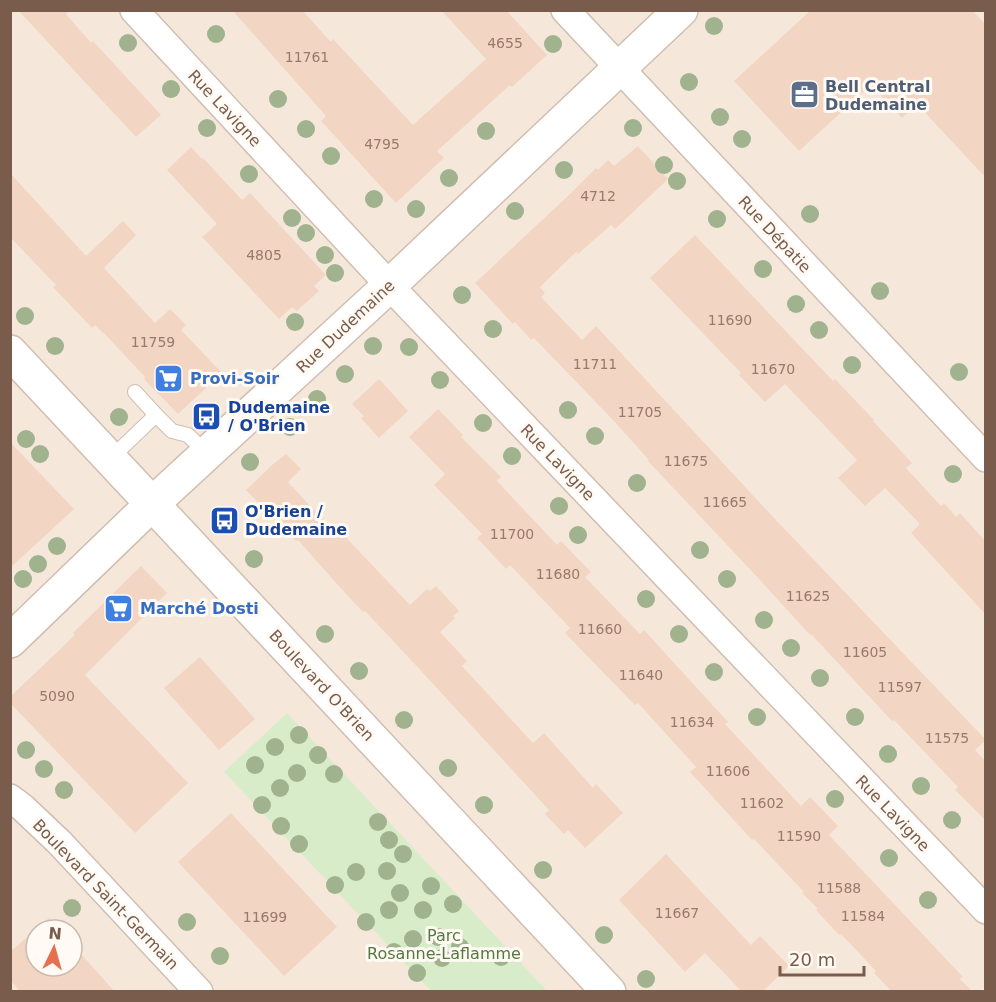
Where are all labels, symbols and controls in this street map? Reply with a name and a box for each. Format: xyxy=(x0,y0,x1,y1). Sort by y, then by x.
house number: 4655 xyxy=(487,35,523,51)
house number: 11761 xyxy=(285,49,329,65)
street label: Rue Lavigne xyxy=(184,66,265,151)
place label: Bell Central Dudemaine xyxy=(825,77,930,114)
office icon: Bell Central Dudemaine xyxy=(788,79,820,111)
house number: 4795 xyxy=(364,136,400,152)
house number: 4712 xyxy=(580,188,616,204)
street label: Rue Dépatie xyxy=(734,192,815,277)
house number: 4805 xyxy=(246,247,282,263)
street label: Rue Dudemaine xyxy=(292,276,399,377)
house number: 11690 xyxy=(708,312,752,328)
house number: 11759 xyxy=(131,334,175,350)
house number: 11711 xyxy=(573,356,617,372)
house number: 11670 xyxy=(751,361,795,377)
supermarket icon: Provi-Soir xyxy=(153,362,185,394)
place label: Provi-Soir xyxy=(190,369,279,388)
place label: Dudemaine / O'Brien xyxy=(228,398,330,435)
bus stop icon: Dudemaine / O'Brien xyxy=(191,400,223,432)
house number: 11705 xyxy=(618,404,662,420)
street label: Rue Lavigne xyxy=(517,420,599,504)
house number: 11675 xyxy=(664,453,708,469)
house number: 11665 xyxy=(703,494,747,510)
place label: O'Brien / Dudemaine xyxy=(245,502,347,539)
bus stop icon: O'Brien / Dudemaine xyxy=(208,504,240,536)
house number: 11700 xyxy=(490,526,534,542)
house number: 11680 xyxy=(536,566,580,582)
house number: 11625 xyxy=(786,588,830,604)
supermarket icon: Marché Dosti xyxy=(103,592,135,624)
place label: Marché Dosti xyxy=(140,599,259,618)
house number: 11660 xyxy=(578,621,622,637)
street label: Boulevard O'Brien xyxy=(265,626,378,745)
house number: 11605 xyxy=(843,644,887,660)
house number: 11640 xyxy=(619,667,663,683)
house number: 11597 xyxy=(878,679,922,695)
house number: 5090 xyxy=(39,688,75,704)
house number: 11634 xyxy=(670,714,714,730)
house number: 11575 xyxy=(925,730,969,746)
house number: 11606 xyxy=(706,763,750,779)
street label: Rue Lavigne xyxy=(852,771,934,855)
house number: 11602 xyxy=(740,795,784,811)
street label: Boulevard Saint-Germain xyxy=(29,815,183,973)
house number: 11590 xyxy=(777,828,821,844)
house number: 11588 xyxy=(817,880,861,896)
house number: 11667 xyxy=(655,905,699,921)
house number: 11584 xyxy=(841,908,885,924)
house number: 11699 xyxy=(243,909,287,925)
north arrow xyxy=(24,918,84,978)
text: N xyxy=(48,924,63,944)
park label: Parc Rosanne-Laflamme xyxy=(367,926,521,963)
scale bar xyxy=(780,939,864,977)
text: 20 m xyxy=(789,949,835,970)

